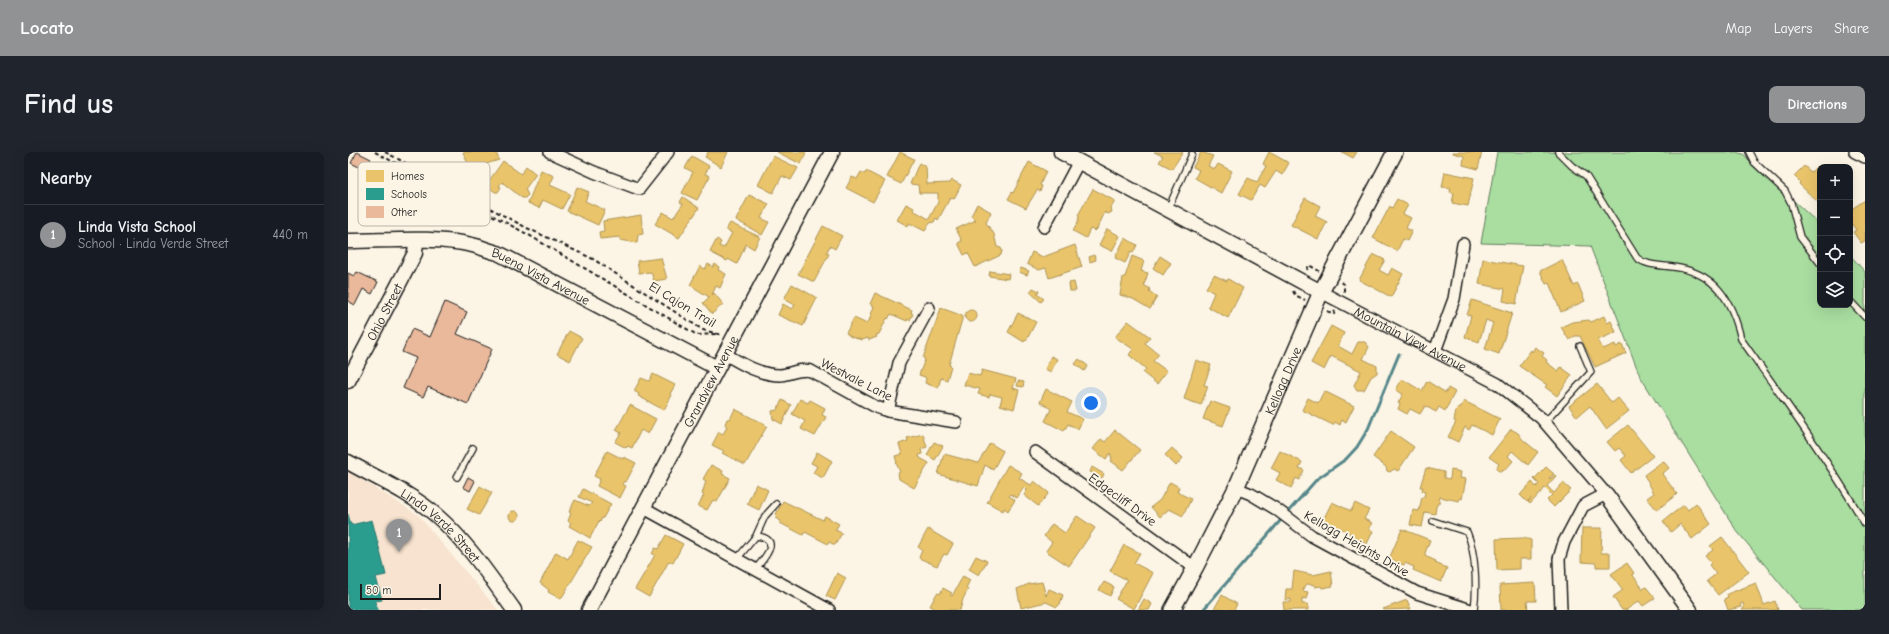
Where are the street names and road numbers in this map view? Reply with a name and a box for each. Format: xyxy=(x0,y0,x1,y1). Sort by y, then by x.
street label: Buena Vista Avenue xyxy=(490,245,593,308)
street label: El Cajon Trail xyxy=(647,279,719,330)
street label: Ohio Street xyxy=(364,280,406,343)
street label: Mountain View Avenue xyxy=(1352,304,1469,375)
street label: Grandview Avenue xyxy=(680,333,742,430)
street label: Kellogg Drive xyxy=(1262,344,1305,417)
street label: Westvale Lane xyxy=(818,355,895,404)
street label: Edgecliff Drive xyxy=(1086,470,1160,529)
street label: Linda Verde Street xyxy=(398,485,484,566)
street label: Kellogg Heights Drive xyxy=(1302,507,1412,580)

